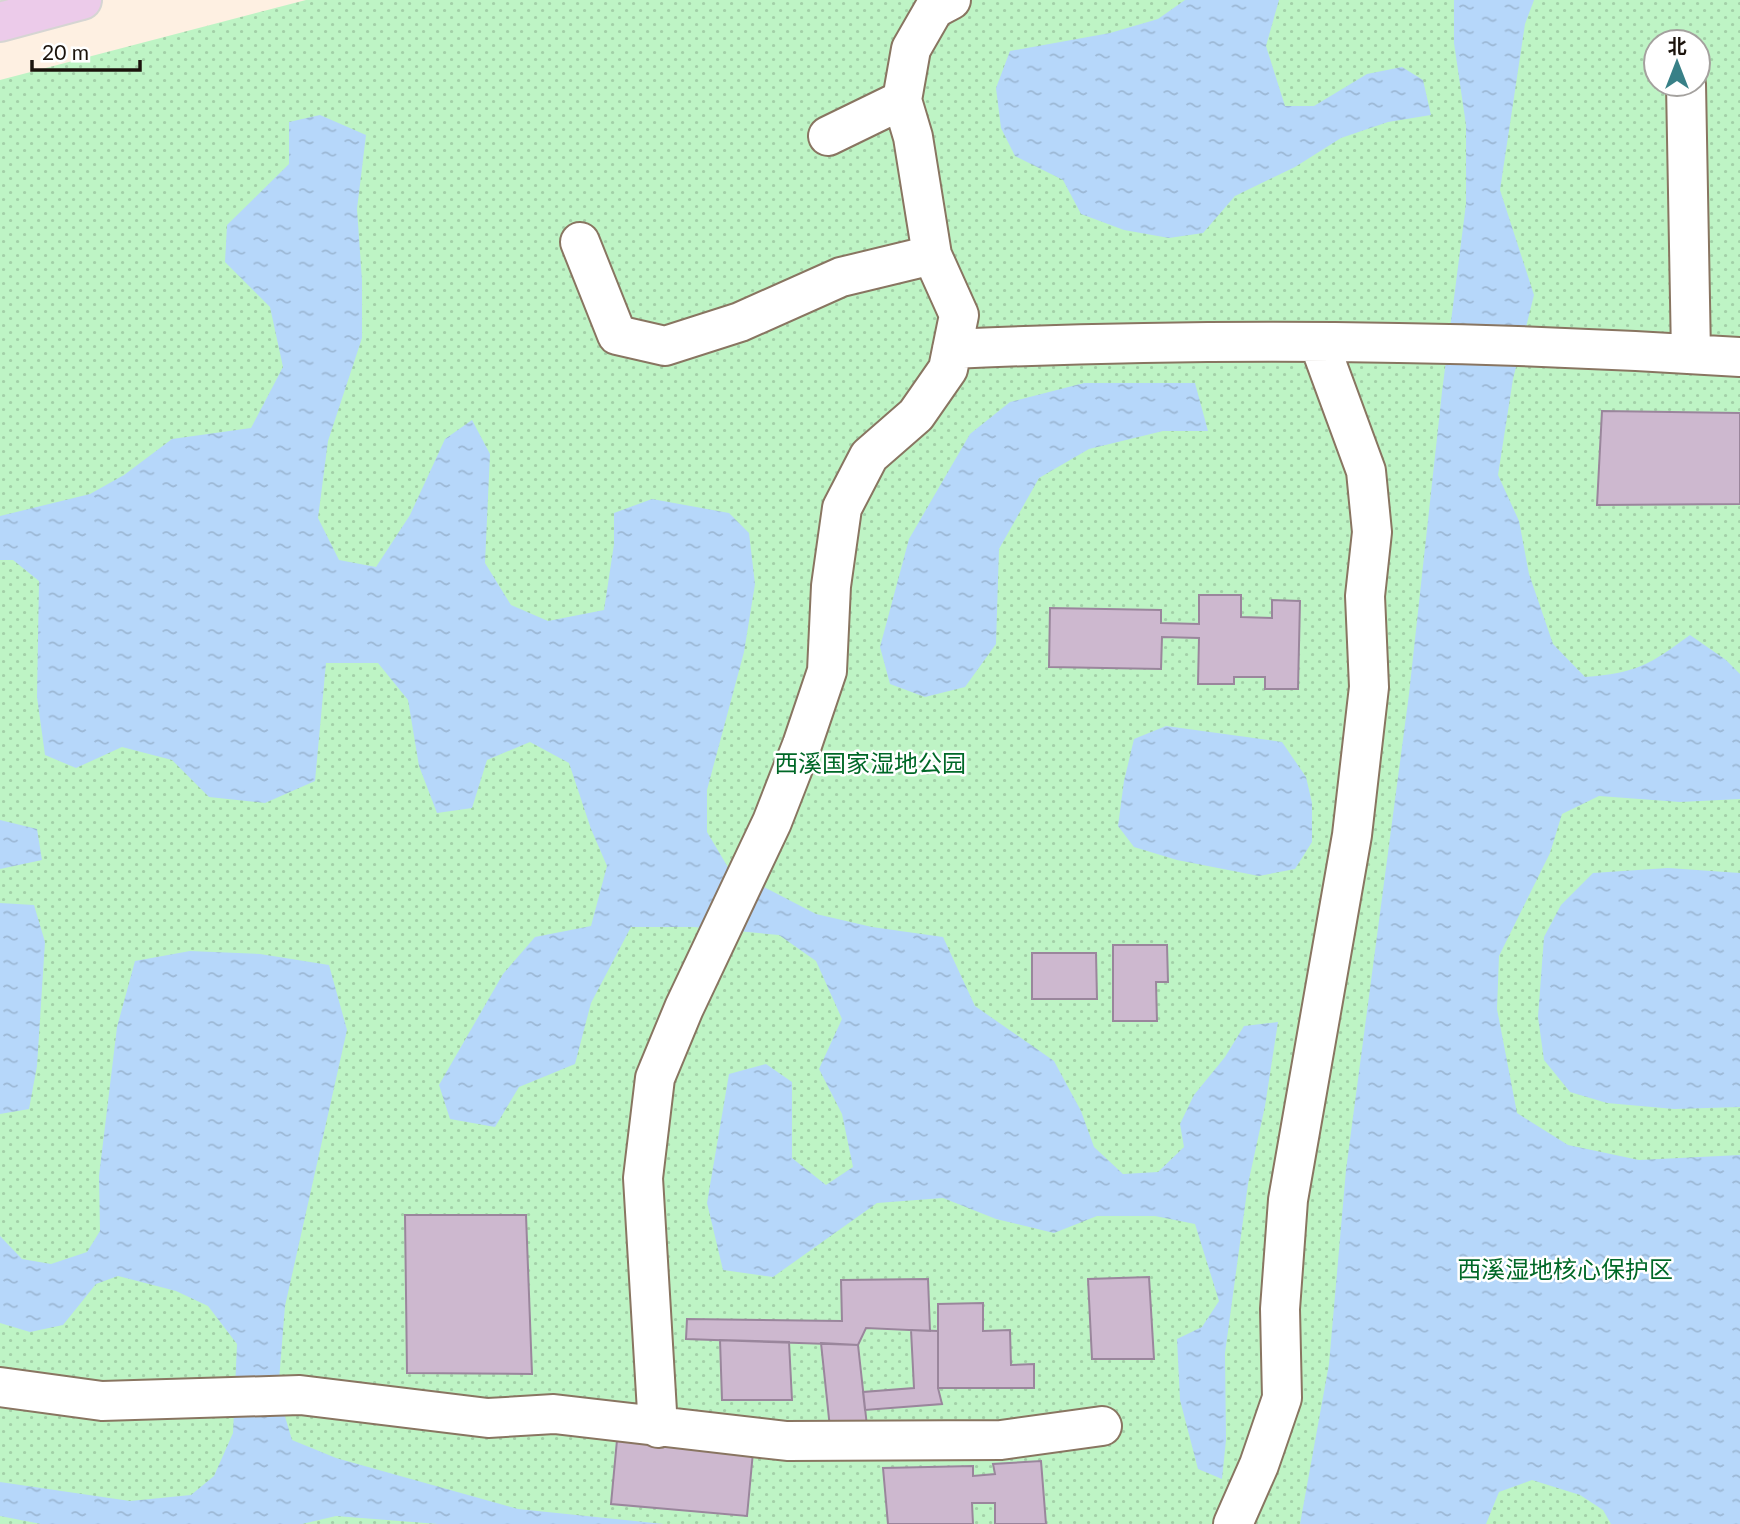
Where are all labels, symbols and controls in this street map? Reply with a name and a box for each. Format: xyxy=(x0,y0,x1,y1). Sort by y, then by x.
scale bar xyxy=(32,28,140,72)
north arrow xyxy=(1642,28,1712,98)
text: 北 xyxy=(1667,34,1687,57)
text: 20 m xyxy=(42,39,89,64)
park label: 西溪国家湿地公园 xyxy=(774,748,966,777)
park label: 西溪湿地核心保护区 xyxy=(1457,1254,1673,1283)

